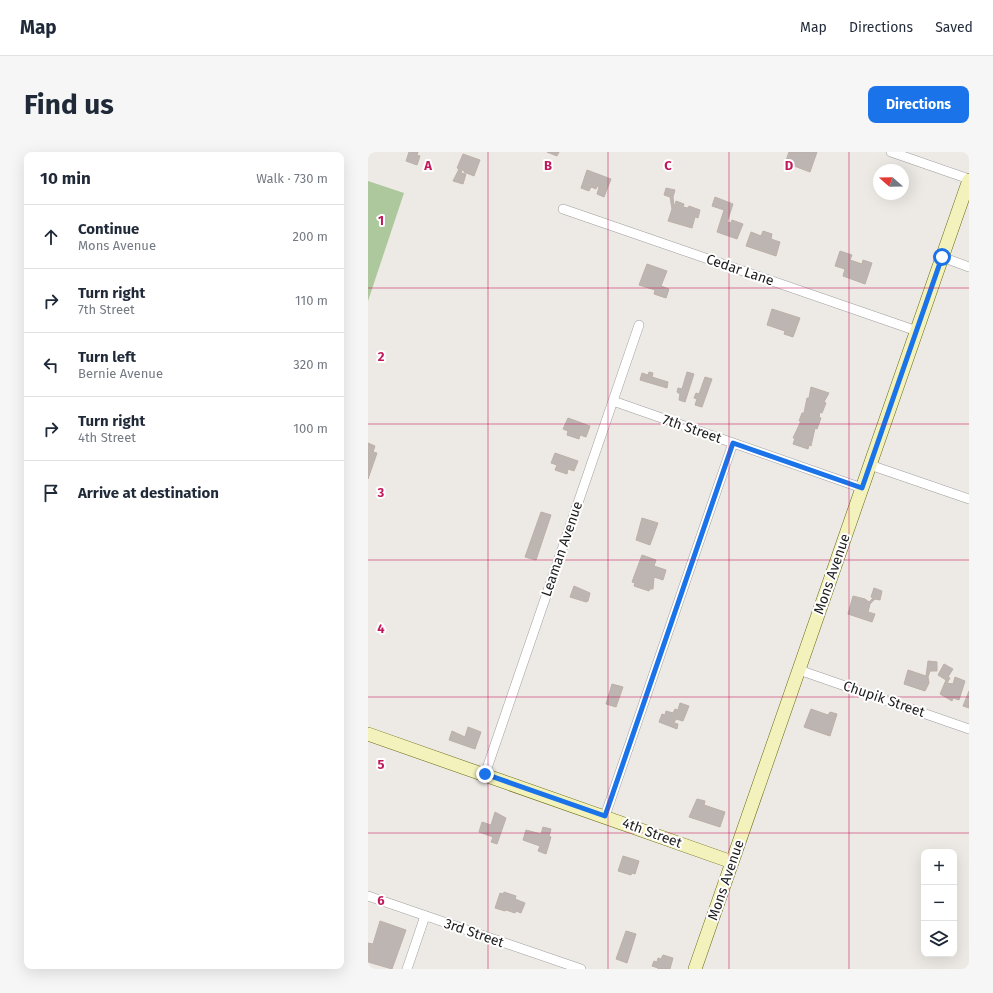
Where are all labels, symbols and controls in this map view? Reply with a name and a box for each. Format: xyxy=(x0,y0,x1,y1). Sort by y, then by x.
text: Map xyxy=(20,16,57,39)
text: Map xyxy=(800,19,827,36)
text: Directions xyxy=(849,19,913,36)
text: Saved xyxy=(935,19,973,36)
button: Directions xyxy=(868,86,969,123)
text: Find us xyxy=(24,88,114,121)
text: A xyxy=(423,158,432,173)
text: B xyxy=(544,158,552,173)
text: C xyxy=(664,158,672,173)
text: D xyxy=(785,158,794,173)
north arrow xyxy=(873,164,909,200)
text: 10 min xyxy=(40,168,91,189)
text: Walk · 730 m xyxy=(256,171,328,186)
text: 1 xyxy=(378,213,384,228)
text: Continue xyxy=(78,220,139,238)
icon: ahead xyxy=(40,226,62,248)
text: 200 m xyxy=(292,229,328,244)
text: Mons Avenue xyxy=(78,238,156,253)
route start xyxy=(933,248,951,266)
street label: Cedar Lane xyxy=(704,250,776,290)
text: Turn right xyxy=(78,284,145,302)
icon: right xyxy=(40,290,62,312)
text: 110 m xyxy=(295,293,328,308)
text: 7th Street xyxy=(78,302,135,317)
text: Turn left xyxy=(78,348,136,366)
text: 2 xyxy=(378,349,385,364)
icon: left xyxy=(40,354,62,376)
text: 320 m xyxy=(293,357,328,372)
text: Bernie Avenue xyxy=(78,366,163,381)
street label: 7th Street xyxy=(660,411,725,447)
text: Turn right xyxy=(78,412,145,430)
icon: right xyxy=(40,418,62,440)
text: 100 m xyxy=(293,421,328,436)
text: 4th Street xyxy=(78,430,136,445)
icon: arrive xyxy=(40,482,62,504)
text: Arrive at destination xyxy=(78,484,219,502)
text: 3 xyxy=(377,485,385,500)
street label: Leaman Avenue xyxy=(538,499,586,599)
street label: Mons Avenue xyxy=(810,532,854,616)
text: 4 xyxy=(377,621,385,636)
street label: Chupik Street xyxy=(841,677,928,721)
text: 5 xyxy=(378,757,385,772)
route end xyxy=(476,765,494,783)
street label: 4th Street xyxy=(620,814,685,852)
street label: Mons Avenue xyxy=(704,838,748,922)
map controls xyxy=(921,849,957,957)
button: + xyxy=(921,849,957,885)
button: − xyxy=(921,885,957,921)
text: 6 xyxy=(377,893,385,908)
street label: 3rd Street xyxy=(442,915,507,951)
button: layers xyxy=(921,921,957,957)

